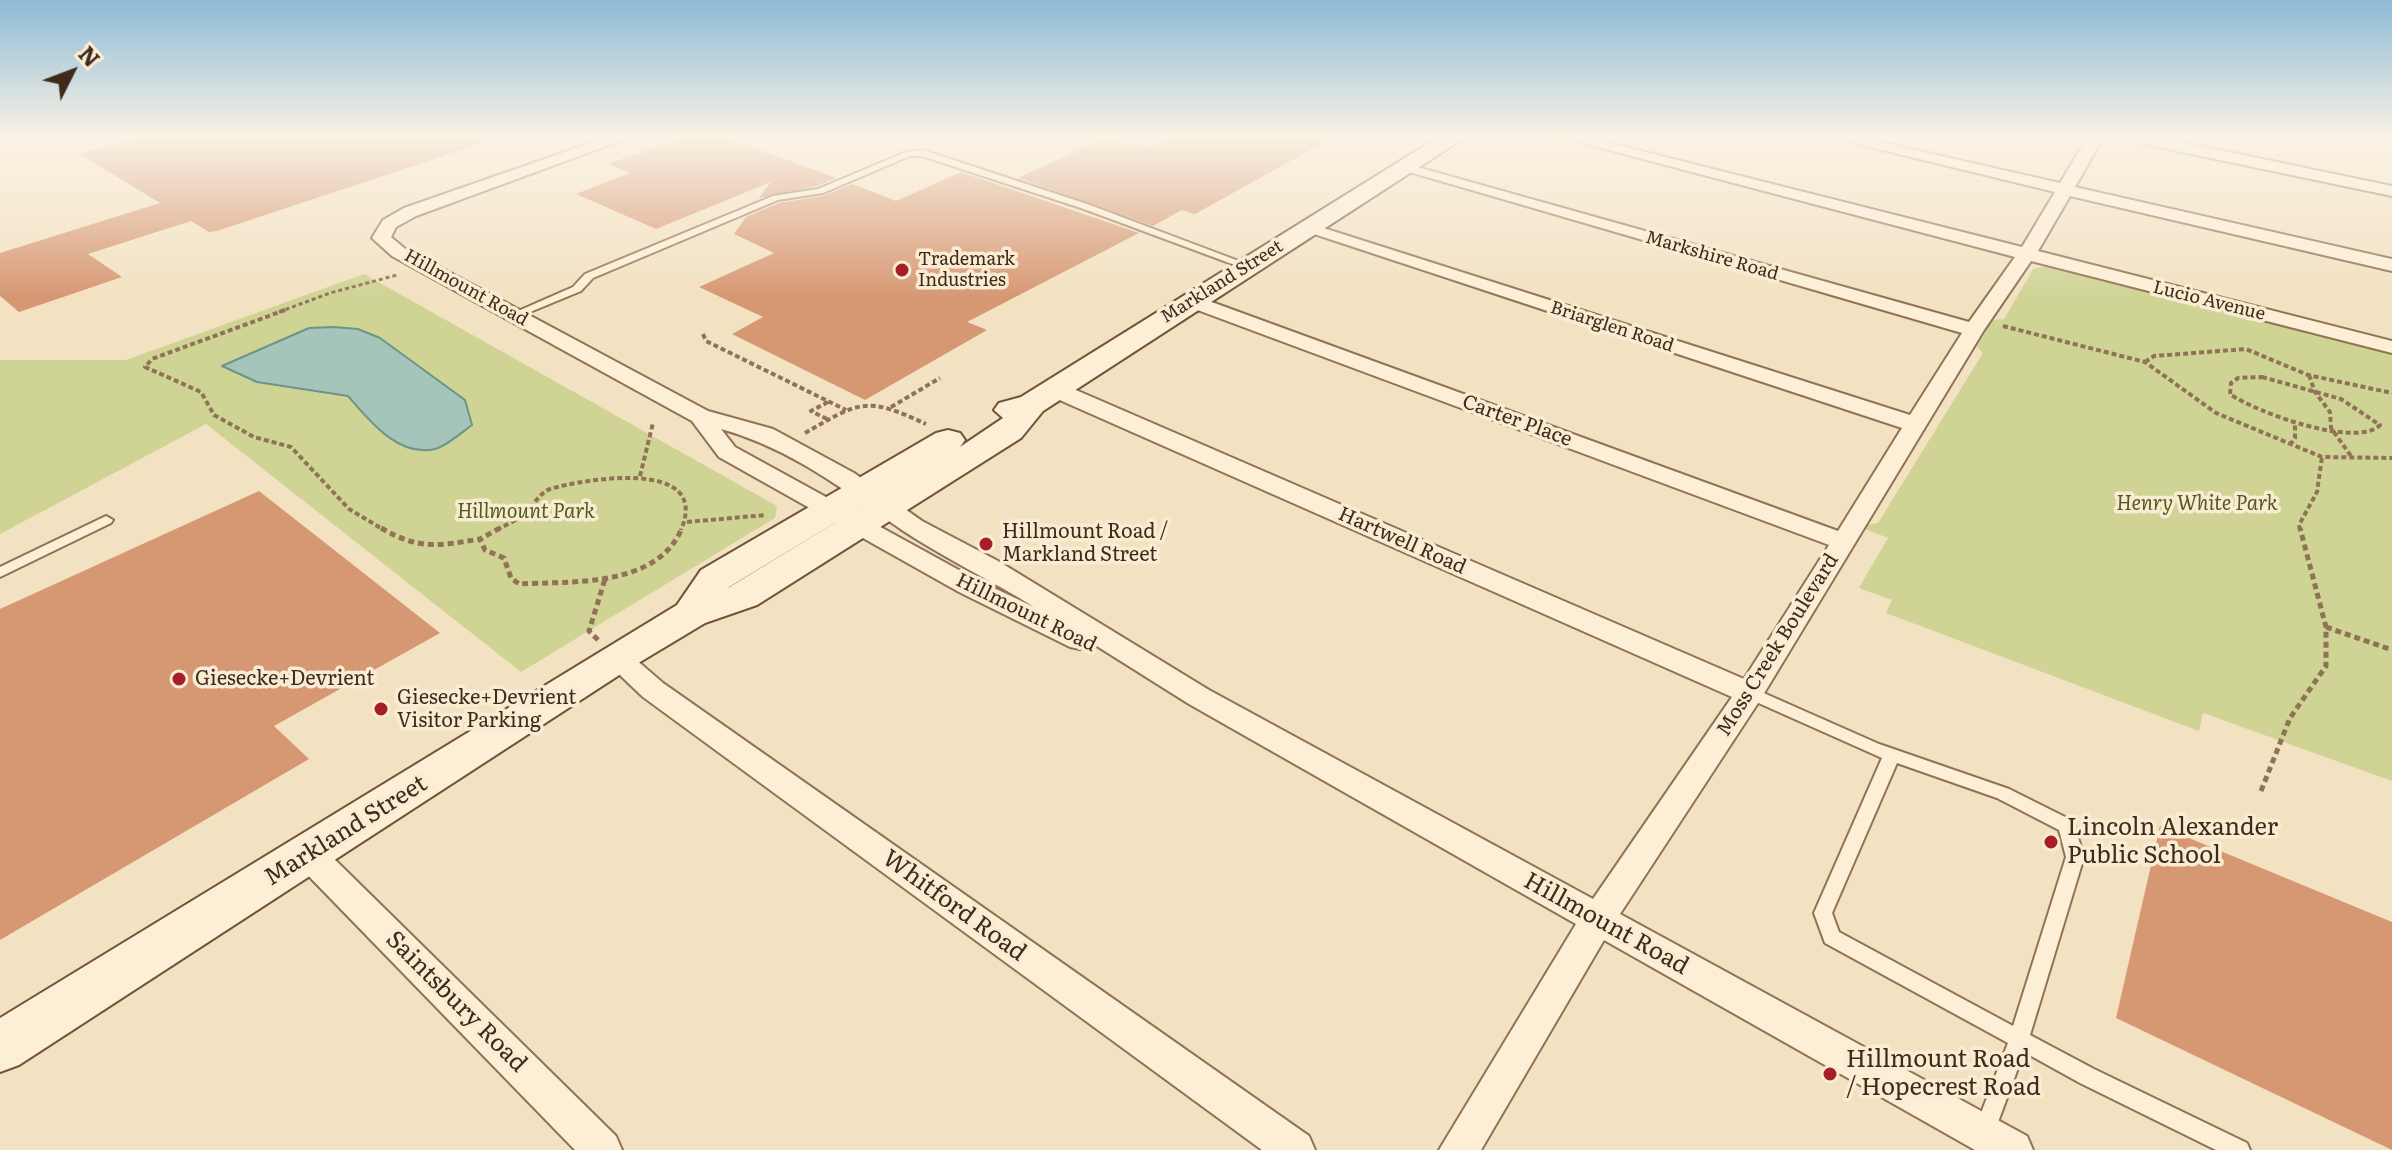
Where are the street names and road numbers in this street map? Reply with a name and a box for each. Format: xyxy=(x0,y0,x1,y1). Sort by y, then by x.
street label: Markshire Road xyxy=(1643,227,1781,285)
street label: Markland Street xyxy=(1157,236,1287,328)
street label: Hillmount Road xyxy=(400,245,532,331)
street label: Lucio Avenue xyxy=(2151,277,2267,325)
street label: Briarglen Road xyxy=(1548,297,1676,357)
street label: Carter Place xyxy=(1459,390,1575,452)
street label: Hartwell Road xyxy=(1334,502,1470,580)
street label: Moss Creek Boulevard xyxy=(1712,549,1844,741)
street label: Hillmount Road xyxy=(952,569,1100,657)
street label: Markland Street xyxy=(259,769,433,893)
street label: Whitford Road xyxy=(876,844,1032,968)
street label: Hillmount Road xyxy=(1518,867,1694,981)
street label: Saintsbury Road xyxy=(379,925,533,1079)

